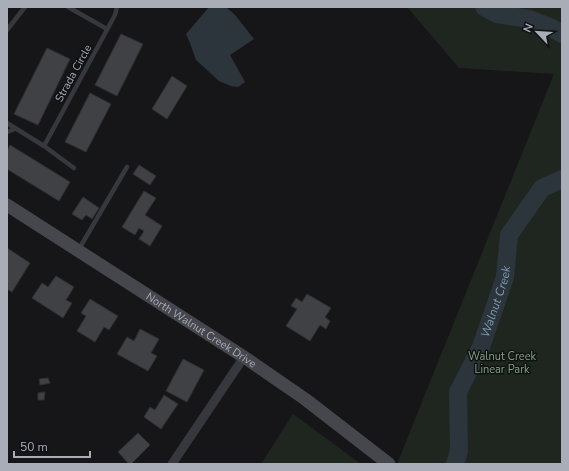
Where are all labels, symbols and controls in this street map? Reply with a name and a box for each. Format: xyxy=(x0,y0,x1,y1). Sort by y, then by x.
north arrow xyxy=(517,12,557,52)
text: N xyxy=(520,21,537,35)
street label: Strada Circle xyxy=(52,42,95,105)
water label: Walnut Creek xyxy=(477,264,514,340)
street label: North Walnut Creek Drive xyxy=(143,289,259,371)
park label: Walnut Creek Linear Park xyxy=(468,349,537,377)
scale bar xyxy=(14,433,90,459)
text: 50 m xyxy=(20,439,48,455)

